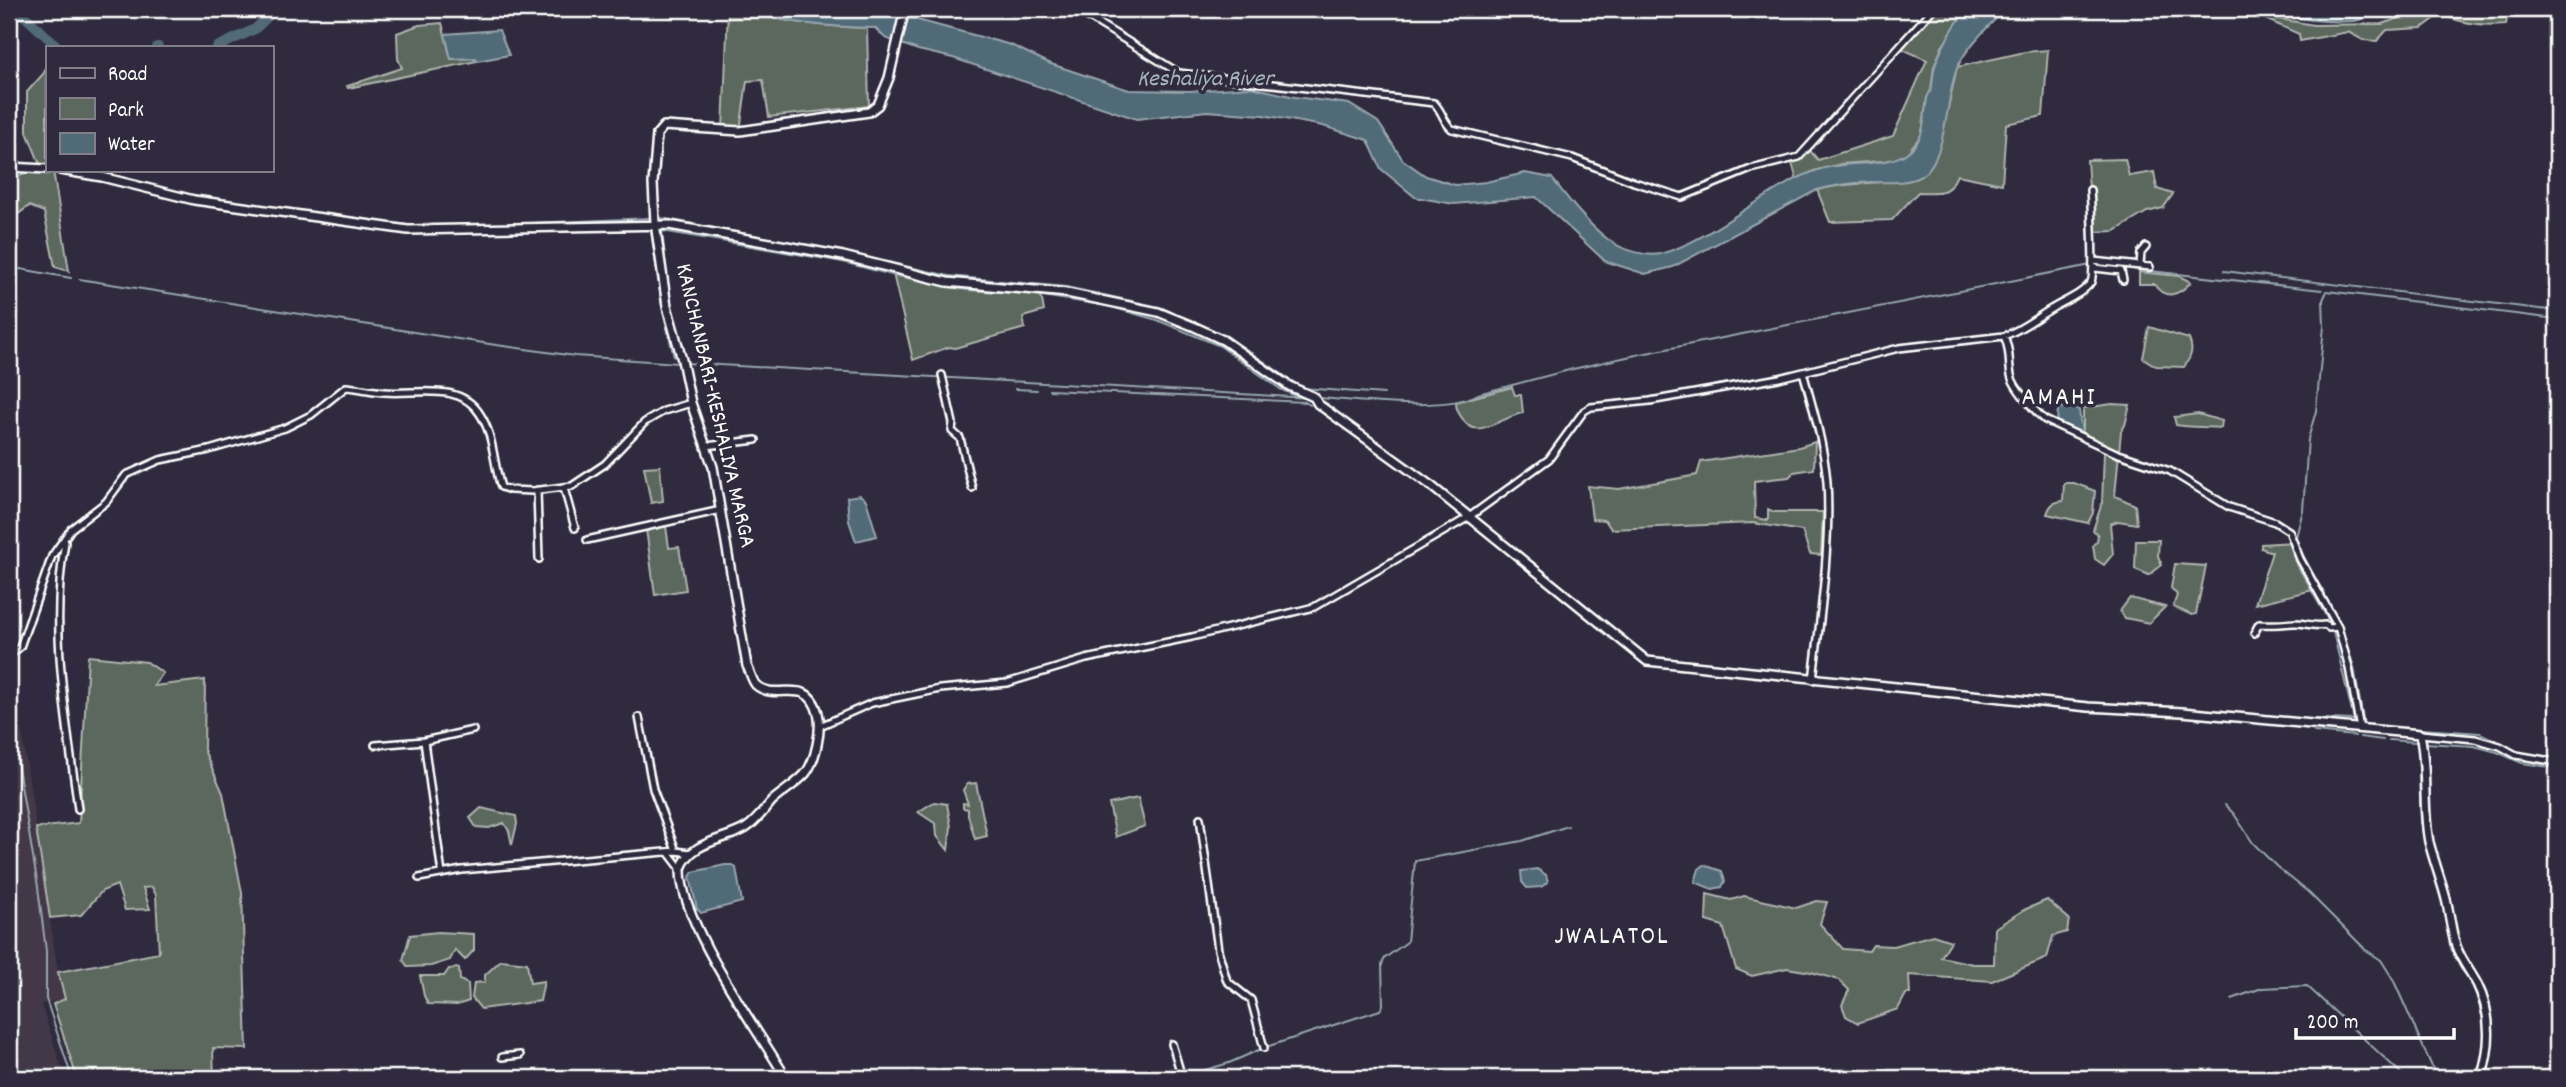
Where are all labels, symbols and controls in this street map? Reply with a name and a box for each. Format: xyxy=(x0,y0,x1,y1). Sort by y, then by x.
legend xyxy=(46,46,273,172)
text: Road xyxy=(108,61,147,91)
water label: Keshaliya River xyxy=(1137,63,1276,97)
text: Park xyxy=(108,97,144,127)
text: Water xyxy=(108,131,155,161)
street label: KANCHANBARI-KESHALIYA MARGA xyxy=(665,261,763,551)
district label: AMAHI xyxy=(2021,380,2097,417)
district label: JWALATOL xyxy=(1554,919,1670,956)
scale bar xyxy=(2296,996,2454,1040)
text: 200 m xyxy=(2307,1009,2358,1039)

